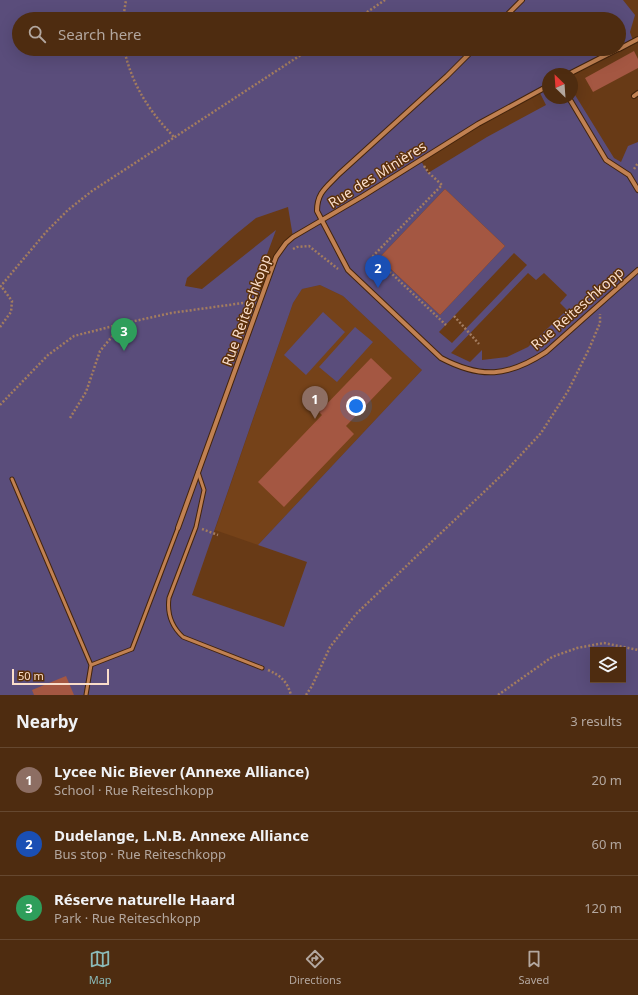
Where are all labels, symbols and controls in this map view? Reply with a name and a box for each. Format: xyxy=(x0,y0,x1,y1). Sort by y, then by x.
search box xyxy=(12,12,626,56)
icon: search xyxy=(26,23,48,45)
text: Search here xyxy=(58,24,141,44)
north arrow xyxy=(542,68,578,104)
street label: Rue des Minières xyxy=(324,136,430,212)
street label: Rue Reiteschkopp xyxy=(217,252,275,368)
pin: 2 xyxy=(365,255,391,288)
street label: Rue Reiteschkopp xyxy=(526,262,628,354)
pin: 3 xyxy=(111,318,137,351)
pin: 1 xyxy=(302,386,328,419)
your location xyxy=(346,396,366,416)
map controls xyxy=(590,647,626,683)
button: layers xyxy=(590,647,626,683)
scale bar xyxy=(12,667,109,686)
text: 50 m xyxy=(18,668,44,683)
text: Nearby xyxy=(16,710,78,733)
text: 3 results xyxy=(570,712,622,730)
text: Lycee Nic Biever (Annexe Alliance) xyxy=(54,761,309,781)
text: 1 xyxy=(25,771,33,789)
text: 20 m xyxy=(592,771,622,789)
text: School · Rue Reiteschkopp xyxy=(54,781,214,799)
text: Dudelange, L.N.B. Annexe Alliance xyxy=(54,825,309,845)
text: 2 xyxy=(25,835,33,853)
text: 60 m xyxy=(592,835,622,853)
text: Bus stop · Rue Reiteschkopp xyxy=(54,845,226,863)
text: Réserve naturelle Haard xyxy=(54,889,235,909)
text: 3 xyxy=(25,899,33,917)
text: 120 m xyxy=(584,899,622,917)
text: Park · Rue Reiteschkopp xyxy=(54,909,201,927)
tab: Map xyxy=(89,948,112,987)
tab: Directions xyxy=(289,948,341,987)
tab: Saved xyxy=(519,948,549,987)

